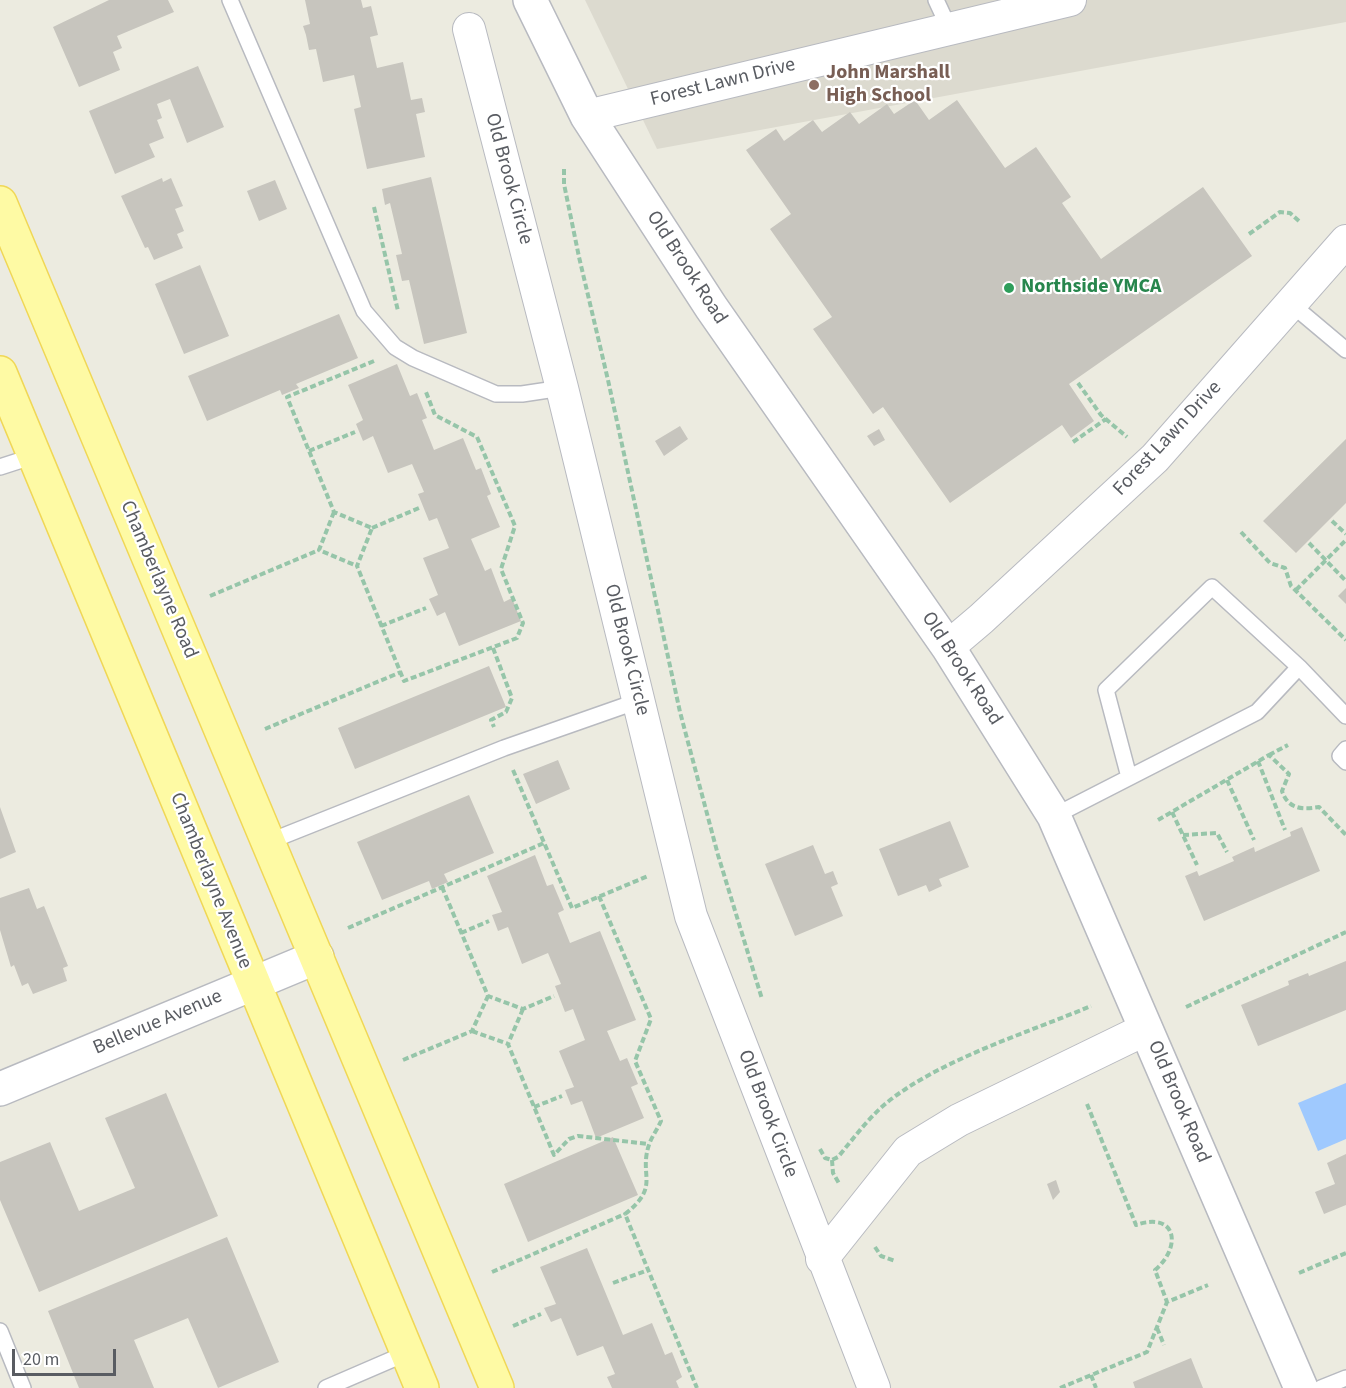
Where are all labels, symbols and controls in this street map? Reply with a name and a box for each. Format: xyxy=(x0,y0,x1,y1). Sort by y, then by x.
street label: Forest Lawn Drive xyxy=(648,53,798,113)
place label: John Marshall High School xyxy=(826,62,950,109)
marker: John Marshall High School xyxy=(807,78,821,92)
street label: Old Brook Circle xyxy=(479,111,537,247)
street label: Old Brook Road xyxy=(640,207,732,329)
place label: Northside YMCA xyxy=(1021,276,1161,300)
marker: Northside YMCA xyxy=(1002,281,1016,295)
street label: Forest Lawn Drive xyxy=(1109,377,1227,501)
street label: Chamberlayne Road xyxy=(114,497,202,663)
street label: Old Brook Circle xyxy=(598,582,654,718)
street label: Old Brook Road xyxy=(915,608,1007,730)
street label: Chamberlayne Avenue xyxy=(164,789,256,973)
street label: Bellevue Avenue xyxy=(90,985,226,1061)
street label: Old Brook Road xyxy=(1141,1037,1215,1167)
street label: Old Brook Circle xyxy=(732,1047,802,1181)
scale bar xyxy=(15,1337,118,1375)
text: 20 m xyxy=(23,1347,59,1372)

